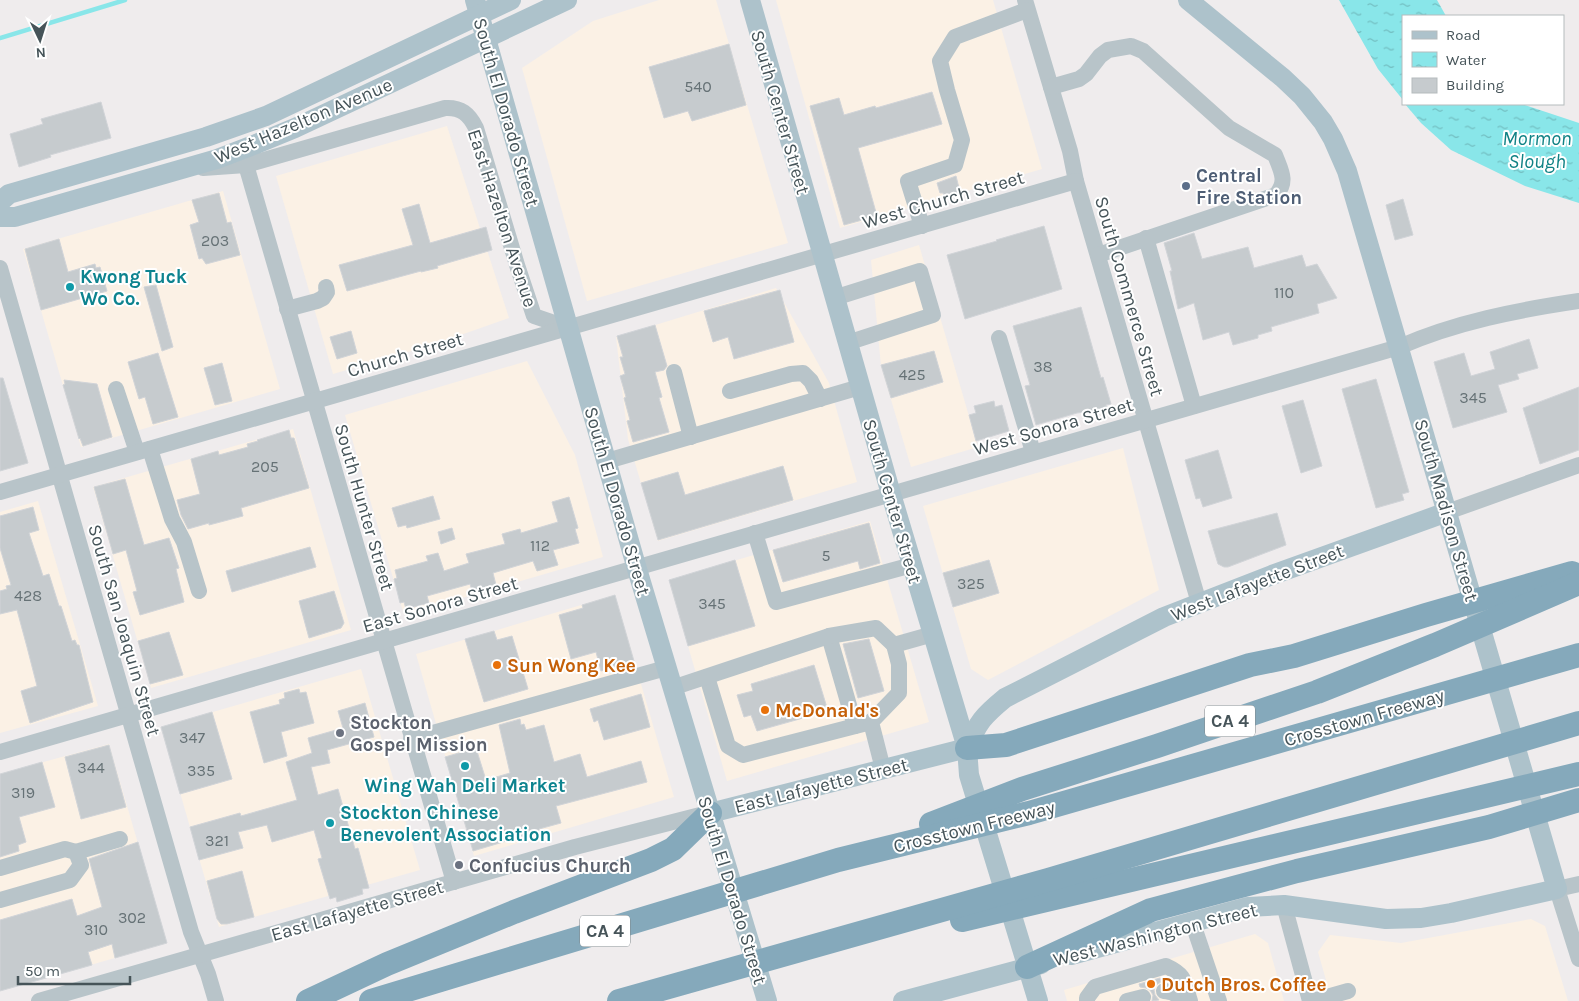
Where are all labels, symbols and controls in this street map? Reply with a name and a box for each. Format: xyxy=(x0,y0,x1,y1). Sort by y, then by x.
north arrow xyxy=(15,15,65,65)
street label: South El Dorado Street xyxy=(469,15,544,209)
legend xyxy=(1402,15,1564,105)
text: Road xyxy=(1446,26,1481,44)
street label: South Center Street xyxy=(746,28,814,197)
text: N xyxy=(35,44,46,61)
text: Water xyxy=(1446,51,1487,69)
street label: West Hazelton Avenue xyxy=(211,73,396,168)
text: Building xyxy=(1446,76,1504,94)
house number: 540 xyxy=(684,77,712,96)
street label: East Hazelton Avenue xyxy=(463,126,541,310)
water label: Mormon Slough xyxy=(1502,127,1572,173)
place label: Central Fire Station xyxy=(1196,165,1302,209)
street label: West Church Street xyxy=(860,166,1027,234)
marker: Central Fire Station xyxy=(1180,180,1192,192)
street label: South Commerce Street xyxy=(1090,194,1168,399)
house number: 203 xyxy=(201,231,229,250)
place label: Kwong Tuck Wo Co. xyxy=(80,266,187,310)
marker: Kwong Tuck Wo Co. xyxy=(64,281,76,293)
house number: 110 xyxy=(1274,283,1294,302)
street label: Church Street xyxy=(345,328,466,382)
house number: 38 xyxy=(1033,357,1053,376)
house number: 425 xyxy=(898,365,926,384)
house number: 345 xyxy=(1459,388,1487,407)
street label: West Sonora Street xyxy=(971,394,1136,460)
street label: South El Dorado Street xyxy=(580,404,655,598)
street label: South Center Street xyxy=(858,417,926,586)
street label: South Madison Street xyxy=(1409,417,1483,604)
street label: South Hunter Street xyxy=(330,421,398,593)
house number: 205 xyxy=(251,457,279,476)
street label: South San Joaquin Street xyxy=(83,522,165,739)
house number: 112 xyxy=(530,536,550,555)
street label: West Lafayette Street xyxy=(1168,540,1347,626)
house number: 5 xyxy=(821,546,831,565)
street label: East Sonora Street xyxy=(360,572,520,638)
house number: 325 xyxy=(957,574,985,593)
house number: 428 xyxy=(14,586,42,605)
house number: 345 xyxy=(698,594,726,613)
place label: Sun Wong Kee xyxy=(507,655,636,677)
marker: Sun Wong Kee xyxy=(491,659,503,671)
street label: Crosstown Freeway xyxy=(1282,685,1447,751)
place label: McDonald's xyxy=(775,700,879,722)
marker: McDonald's xyxy=(759,704,771,716)
road number: CA 4 xyxy=(1205,706,1255,736)
place label: Stockton Gospel Mission xyxy=(350,712,488,756)
marker: Stockton Gospel Mission xyxy=(334,727,346,739)
house number: 347 xyxy=(179,728,205,747)
street label: East Lafayette Street xyxy=(732,754,910,818)
house number: 344 xyxy=(77,758,105,777)
marker: Wing Wah Deli Market xyxy=(459,760,471,772)
house number: 335 xyxy=(187,761,215,780)
place label: Wing Wah Deli Market xyxy=(365,775,565,797)
house number: 319 xyxy=(11,783,35,802)
street label: South El Dorado Street xyxy=(693,794,771,987)
street label: Crosstown Freeway xyxy=(891,796,1057,858)
place label: Stockton Chinese Benevolent Association xyxy=(340,802,551,846)
marker: Stockton Chinese Benevolent Association xyxy=(324,817,336,829)
house number: 321 xyxy=(205,831,229,850)
place label: Confucius Church xyxy=(469,855,631,877)
marker: Confucius Church xyxy=(453,859,465,871)
street label: East Lafayette Street xyxy=(268,876,446,946)
street label: West Washington Street xyxy=(1051,899,1260,971)
house number: 302 xyxy=(118,908,146,927)
road number: CA 4 xyxy=(580,916,630,946)
house number: 310 xyxy=(84,920,108,939)
scale bar xyxy=(18,954,130,986)
text: 50 m xyxy=(25,962,60,980)
place label: Dutch Bros. Coffee xyxy=(1161,974,1327,996)
marker: Dutch Bros. Coffee xyxy=(1145,978,1157,990)

